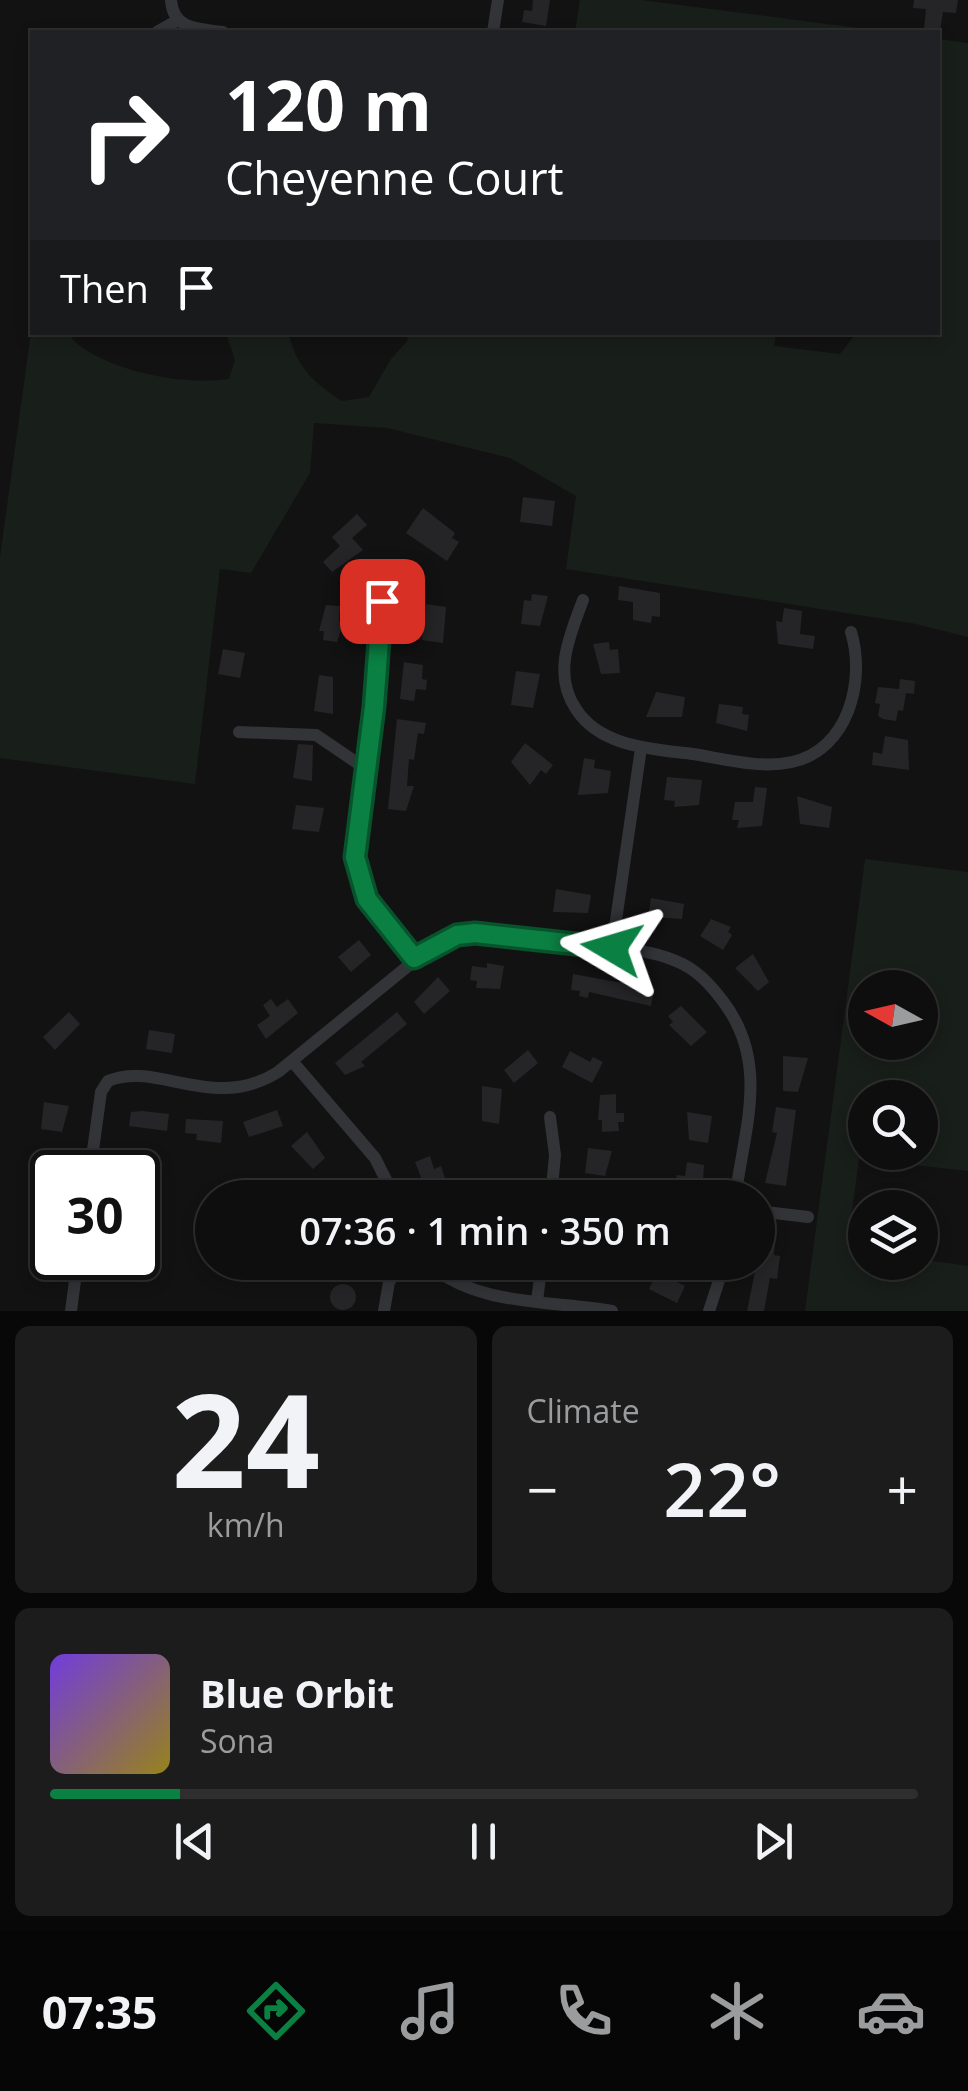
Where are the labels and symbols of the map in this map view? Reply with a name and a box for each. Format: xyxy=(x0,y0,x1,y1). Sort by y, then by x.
pin xyxy=(340,559,425,644)
position arrow xyxy=(560,896,664,1000)
north arrow xyxy=(848,970,938,1060)
speed limit sign: 30 xyxy=(30,1150,160,1280)

